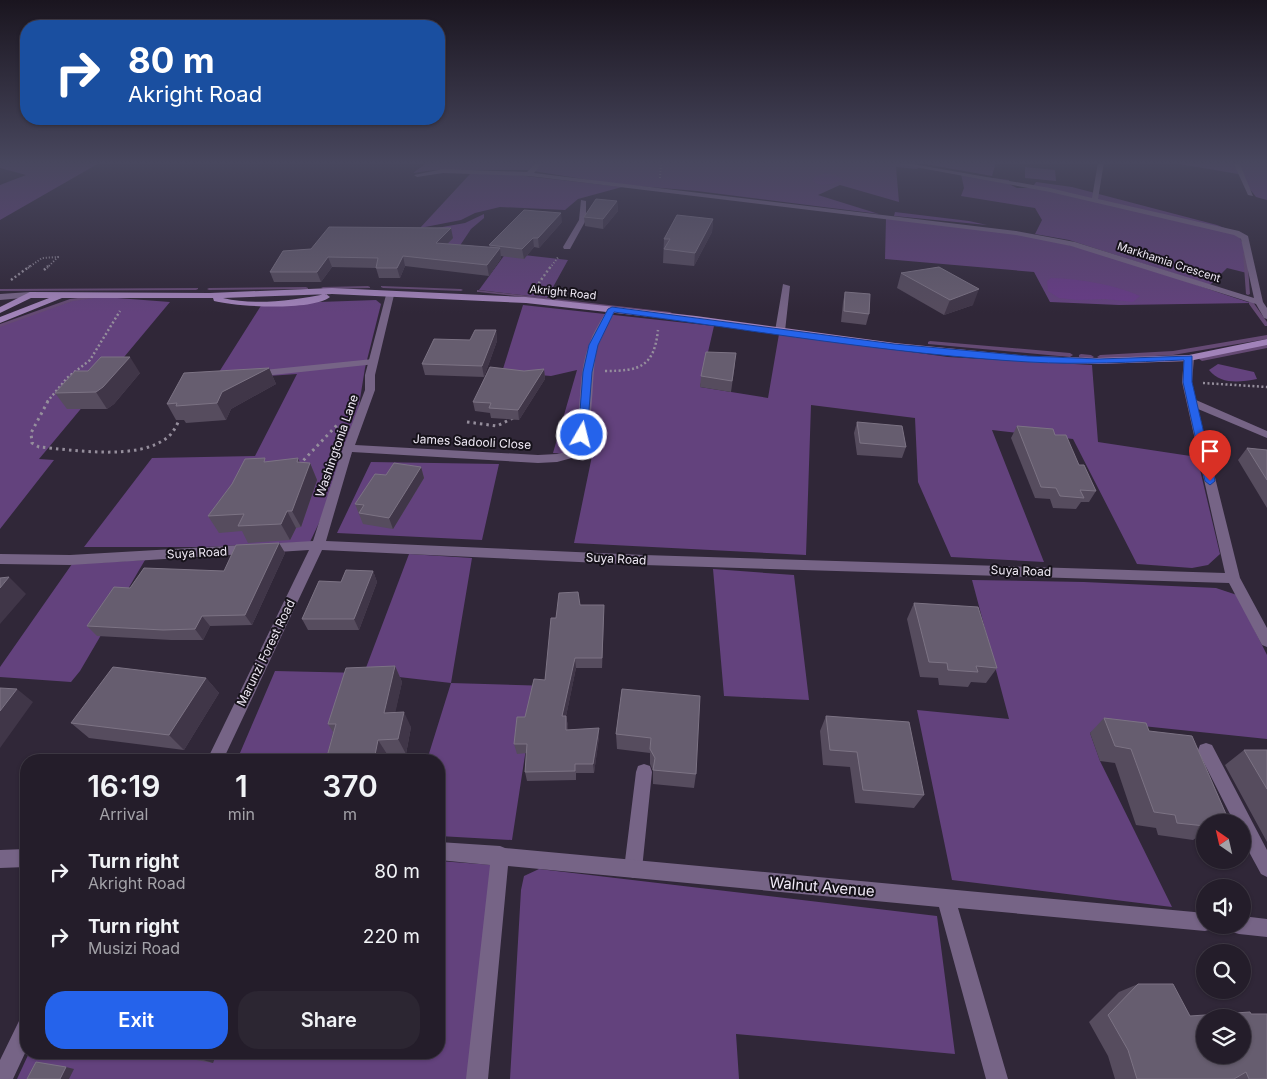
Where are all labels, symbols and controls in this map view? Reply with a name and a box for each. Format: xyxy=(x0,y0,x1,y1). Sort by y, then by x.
text: 80 m xyxy=(128,39,215,81)
icon: right xyxy=(45,40,110,105)
text: Akright Road xyxy=(128,81,262,107)
street label: Markhamia Crescent xyxy=(1116,239,1223,285)
street label: Akright Road xyxy=(529,282,597,302)
street label: Washingtonia Lane xyxy=(312,393,361,499)
position arrow xyxy=(555,408,607,460)
pin xyxy=(1189,430,1231,481)
street label: James Sadooli Close xyxy=(413,431,532,452)
icon: arrive xyxy=(1196,437,1224,465)
street label: Suya Road xyxy=(166,543,228,562)
street label: Suya Road xyxy=(585,549,647,568)
street label: Suya Road xyxy=(991,562,1052,579)
street label: Marunzi Forest Road xyxy=(233,597,298,709)
text: 16:19 xyxy=(87,768,160,804)
text: 1 xyxy=(235,768,248,804)
text: 370 xyxy=(322,768,378,804)
text: Arrival xyxy=(99,804,148,824)
text: min xyxy=(228,804,255,824)
text: m xyxy=(343,804,357,824)
north arrow xyxy=(1196,814,1251,869)
map controls xyxy=(1196,814,1251,1064)
text: Turn right xyxy=(88,850,179,873)
icon: right xyxy=(45,858,73,886)
text: 80 m xyxy=(374,860,420,883)
street label: Walnut Avenue xyxy=(769,872,875,901)
text: Akright Road xyxy=(88,873,186,893)
button: sound xyxy=(1196,879,1251,934)
text: Turn right xyxy=(88,915,179,938)
icon: right xyxy=(45,923,73,951)
text: 220 m xyxy=(363,925,420,948)
text: Musizi Road xyxy=(88,938,180,958)
button: search xyxy=(1196,944,1251,999)
button: Exit xyxy=(45,991,228,1049)
button: Share xyxy=(238,991,420,1049)
button: layers xyxy=(1196,1009,1251,1064)

